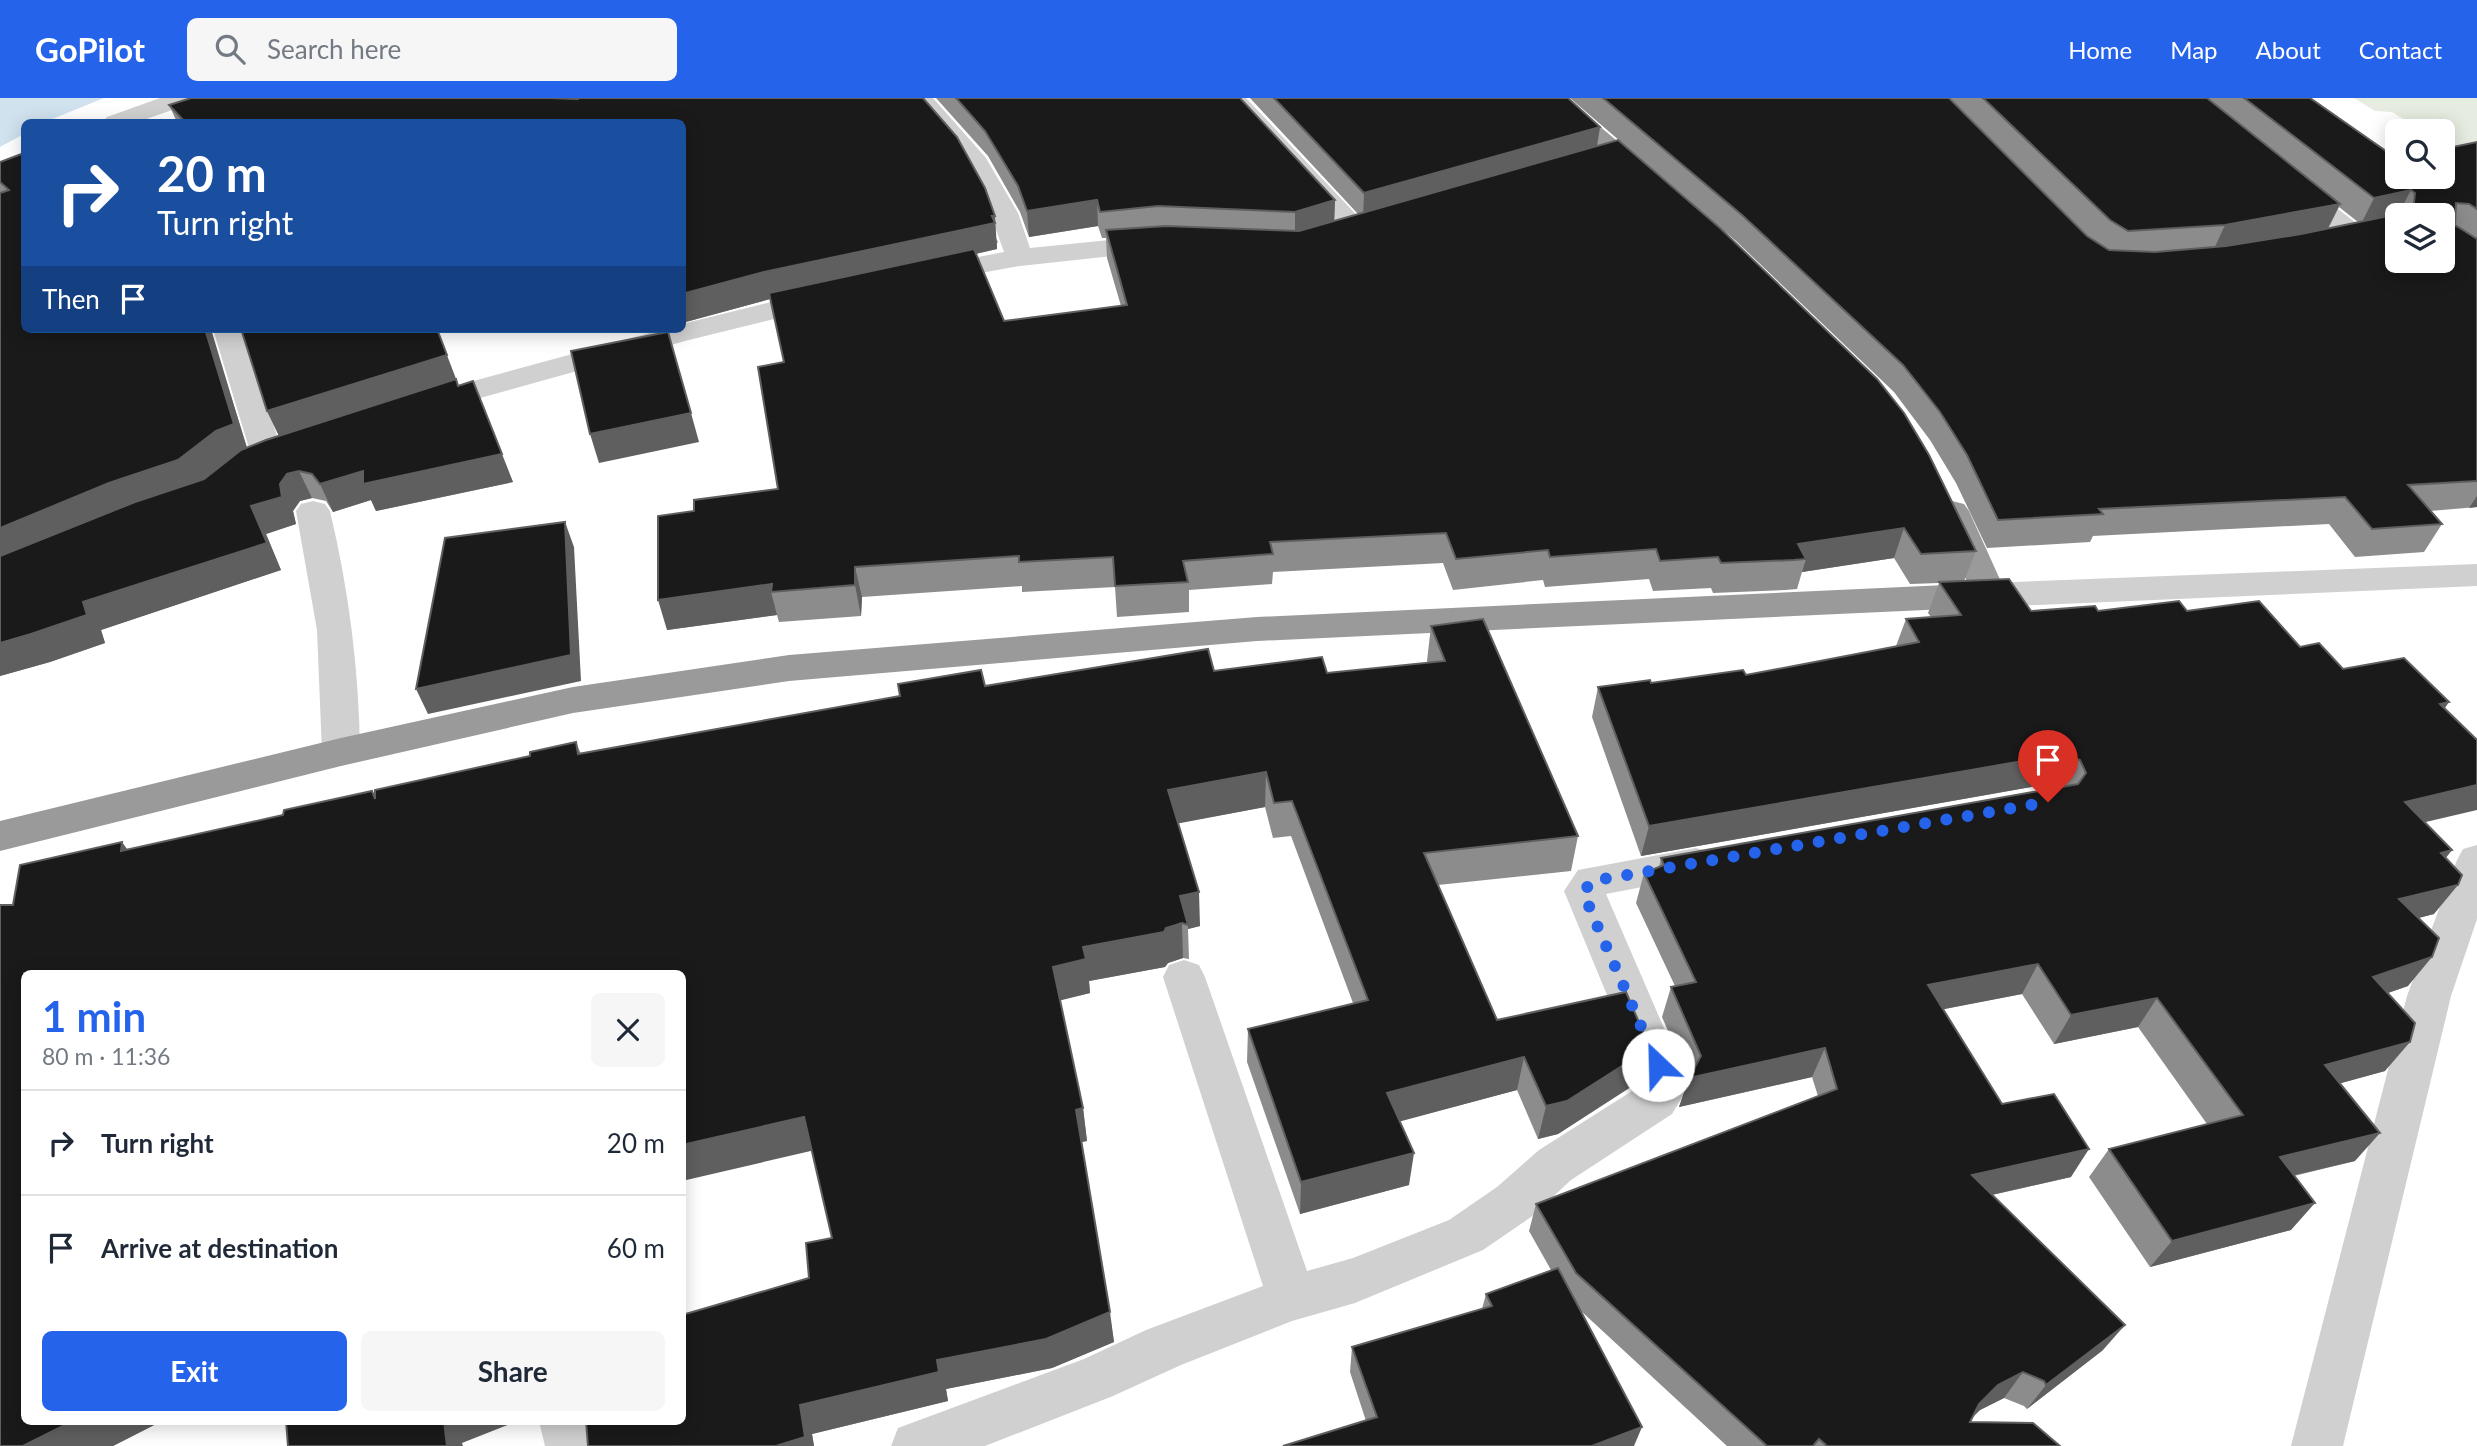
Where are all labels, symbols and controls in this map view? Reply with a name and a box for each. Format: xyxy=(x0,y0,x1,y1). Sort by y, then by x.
search box xyxy=(187,18,677,81)
text: GoPilot xyxy=(35,29,145,69)
icon: search xyxy=(211,30,249,68)
text: Search here xyxy=(267,33,401,65)
text: Home xyxy=(2068,35,2132,64)
text: Map xyxy=(2170,35,2218,64)
text: About xyxy=(2256,35,2321,64)
text: Contact xyxy=(2359,35,2442,64)
map controls xyxy=(2385,119,2455,273)
button: search xyxy=(2385,119,2455,189)
text: 20 m xyxy=(157,144,267,202)
icon: right xyxy=(42,147,133,238)
text: Turn right xyxy=(157,203,293,242)
button: layers xyxy=(2385,203,2455,273)
icon: arrive xyxy=(114,280,152,318)
text: Then xyxy=(42,283,100,315)
pin xyxy=(2018,730,2078,802)
icon: arrive xyxy=(2029,741,2067,779)
text: 1 min xyxy=(42,991,146,1041)
button: close xyxy=(591,993,665,1067)
position arrow xyxy=(1621,1028,1695,1102)
text: 80 m · 11:36 xyxy=(42,1042,170,1070)
icon: right xyxy=(42,1124,80,1162)
text: Turn right xyxy=(101,1127,214,1159)
text: 20 m xyxy=(607,1127,665,1159)
icon: arrive xyxy=(42,1229,80,1267)
text: Arrive at destination xyxy=(101,1232,338,1264)
text: 60 m xyxy=(607,1232,665,1264)
button: Exit xyxy=(42,1331,347,1411)
button: Share xyxy=(361,1331,665,1411)

